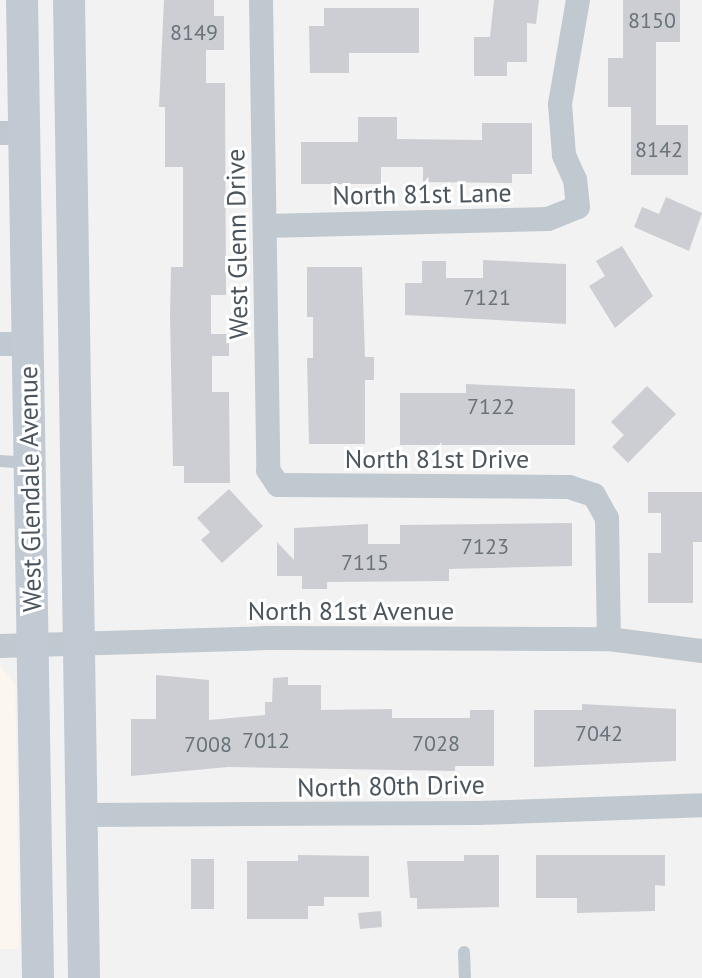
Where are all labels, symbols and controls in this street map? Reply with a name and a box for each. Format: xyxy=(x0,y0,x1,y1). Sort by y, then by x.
house number: 8150 xyxy=(628,8,676,34)
house number: 8149 xyxy=(170,20,218,46)
house number: 8142 xyxy=(635,137,683,163)
street label: West Glenn Drive xyxy=(220,148,254,340)
street label: North 81st Lane xyxy=(332,177,512,211)
house number: 7121 xyxy=(463,285,511,311)
street label: West Glendale Avenue xyxy=(12,365,48,613)
house number: 7122 xyxy=(467,394,515,420)
street label: North 81st Drive xyxy=(345,443,529,475)
house number: 7123 xyxy=(461,534,509,560)
house number: 7115 xyxy=(341,550,389,576)
street label: North 81st Avenue xyxy=(247,595,455,627)
house number: 7042 xyxy=(575,721,623,747)
house number: 7012 xyxy=(242,728,290,754)
house number: 7028 xyxy=(412,731,460,757)
house number: 7008 xyxy=(184,732,232,758)
street label: North 80th Drive xyxy=(297,769,485,803)

